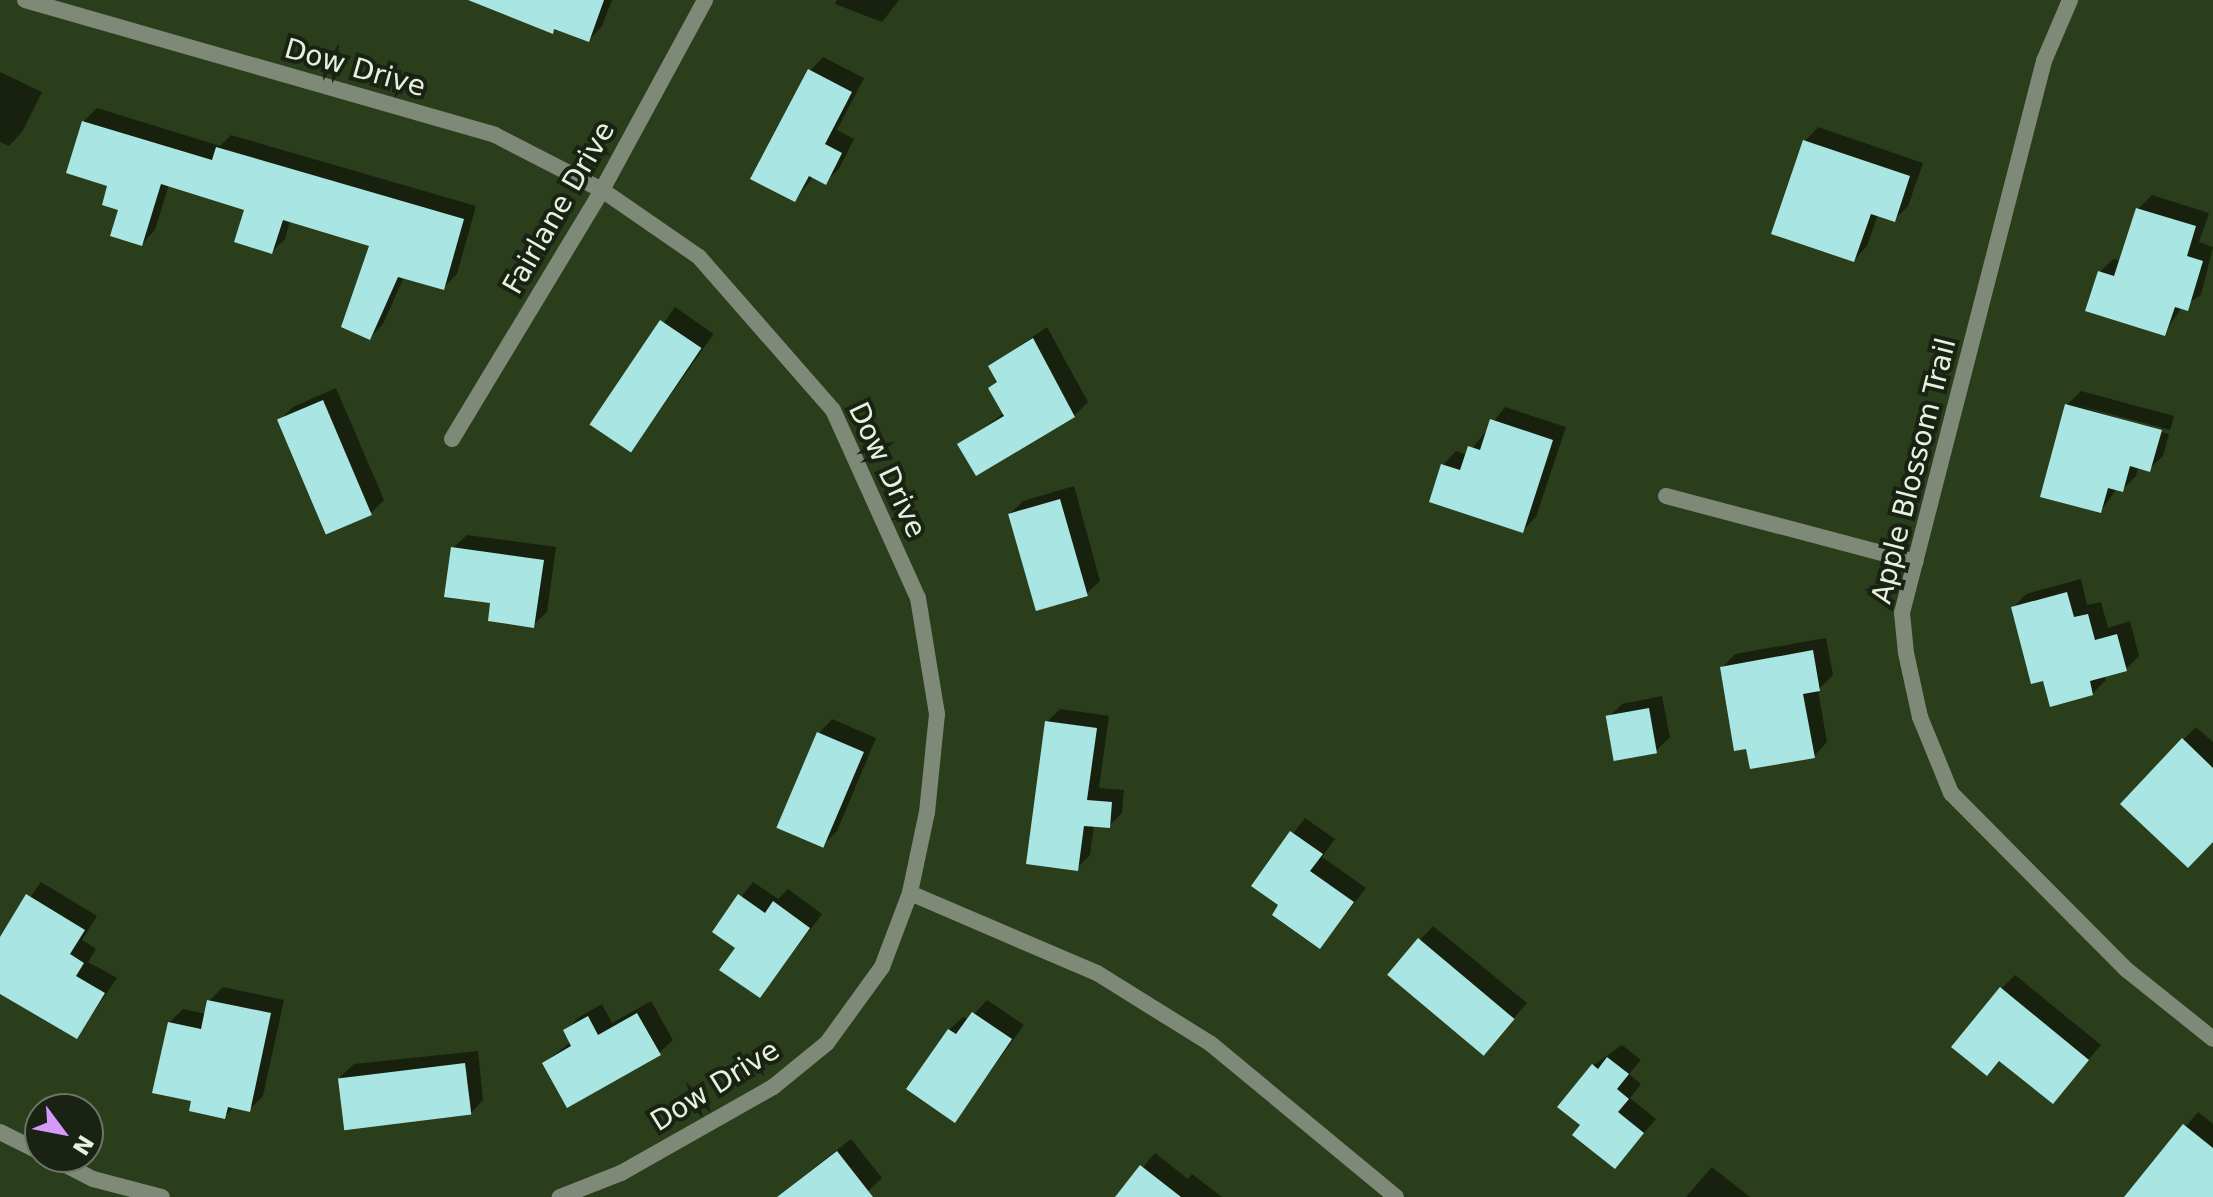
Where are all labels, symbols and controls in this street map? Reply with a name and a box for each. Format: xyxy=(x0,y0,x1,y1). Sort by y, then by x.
street label: Dow Drive xyxy=(281,32,429,104)
street label: Fairlane Drive xyxy=(496,116,622,300)
street label: Apple Blossom Trail xyxy=(1865,335,1963,607)
street label: Dow Drive xyxy=(841,397,933,543)
street label: Dow Drive xyxy=(645,1033,785,1139)
north arrow xyxy=(24,1093,104,1173)
text: N xyxy=(68,1130,99,1159)

